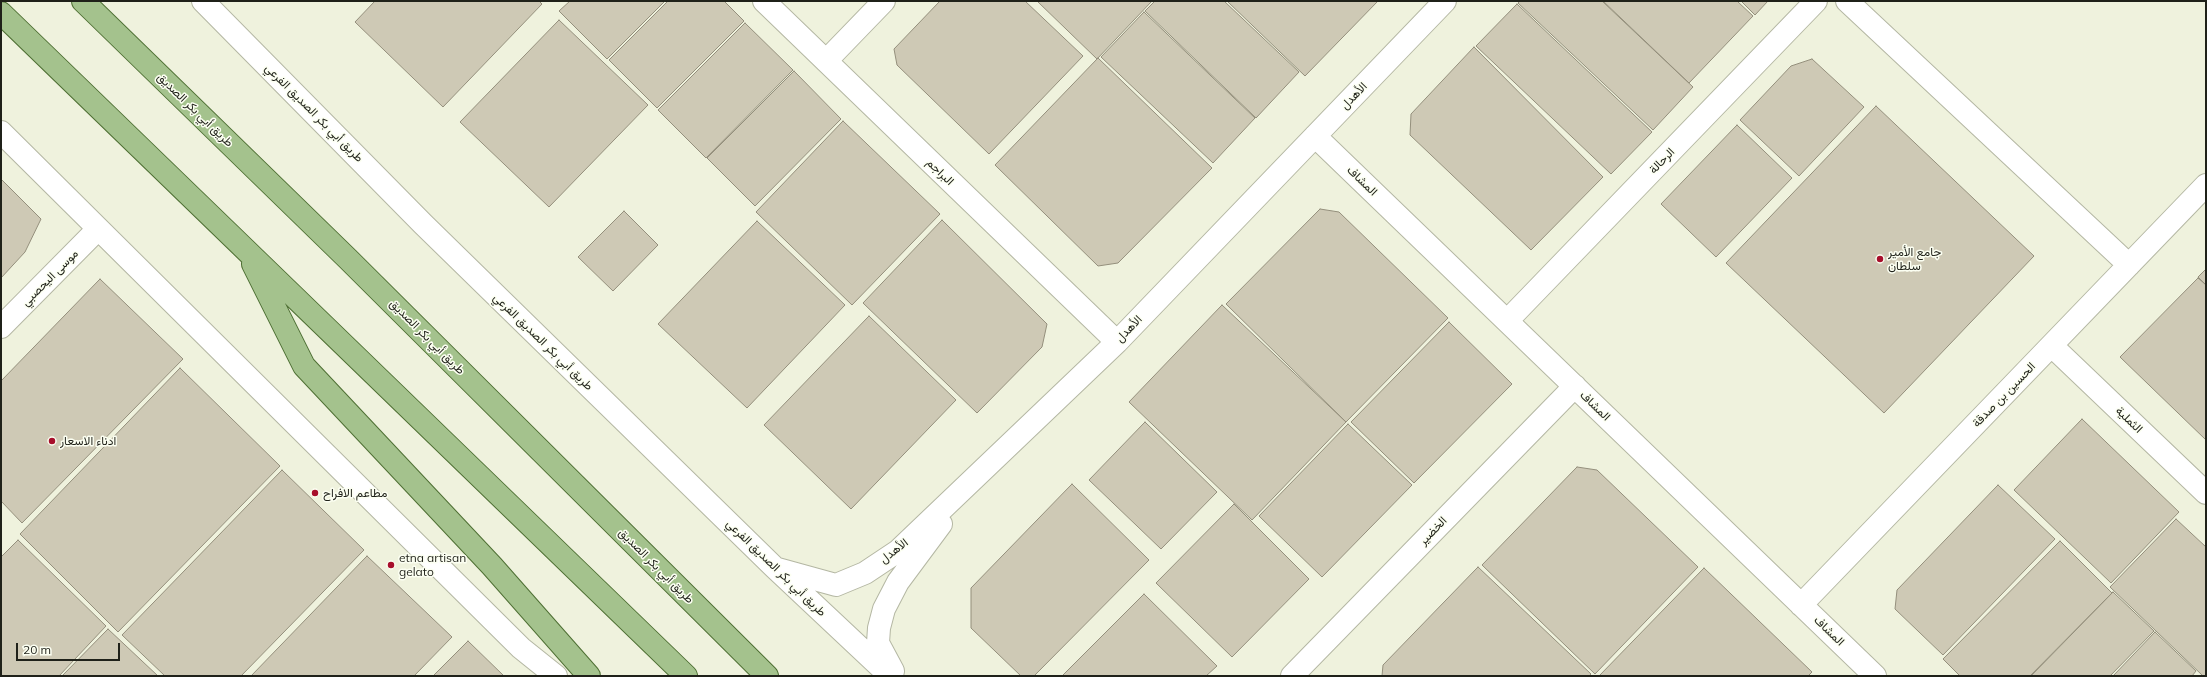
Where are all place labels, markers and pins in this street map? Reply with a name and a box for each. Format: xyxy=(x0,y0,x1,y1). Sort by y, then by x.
place label: جامع الأمير سلطان xyxy=(1888,245,1941,273)
marker: جامع الأمير سلطان xyxy=(1875,254,1885,264)
place label: ادناء الاسعار xyxy=(60,434,116,448)
marker: ادناء الاسعار xyxy=(47,436,57,446)
place label: مطاعم الافراح xyxy=(323,486,387,500)
marker: مطاعم الافراح xyxy=(310,488,320,498)
place label: etna artisan gelato xyxy=(399,551,466,579)
marker: etna artisan gelato xyxy=(386,560,396,570)

